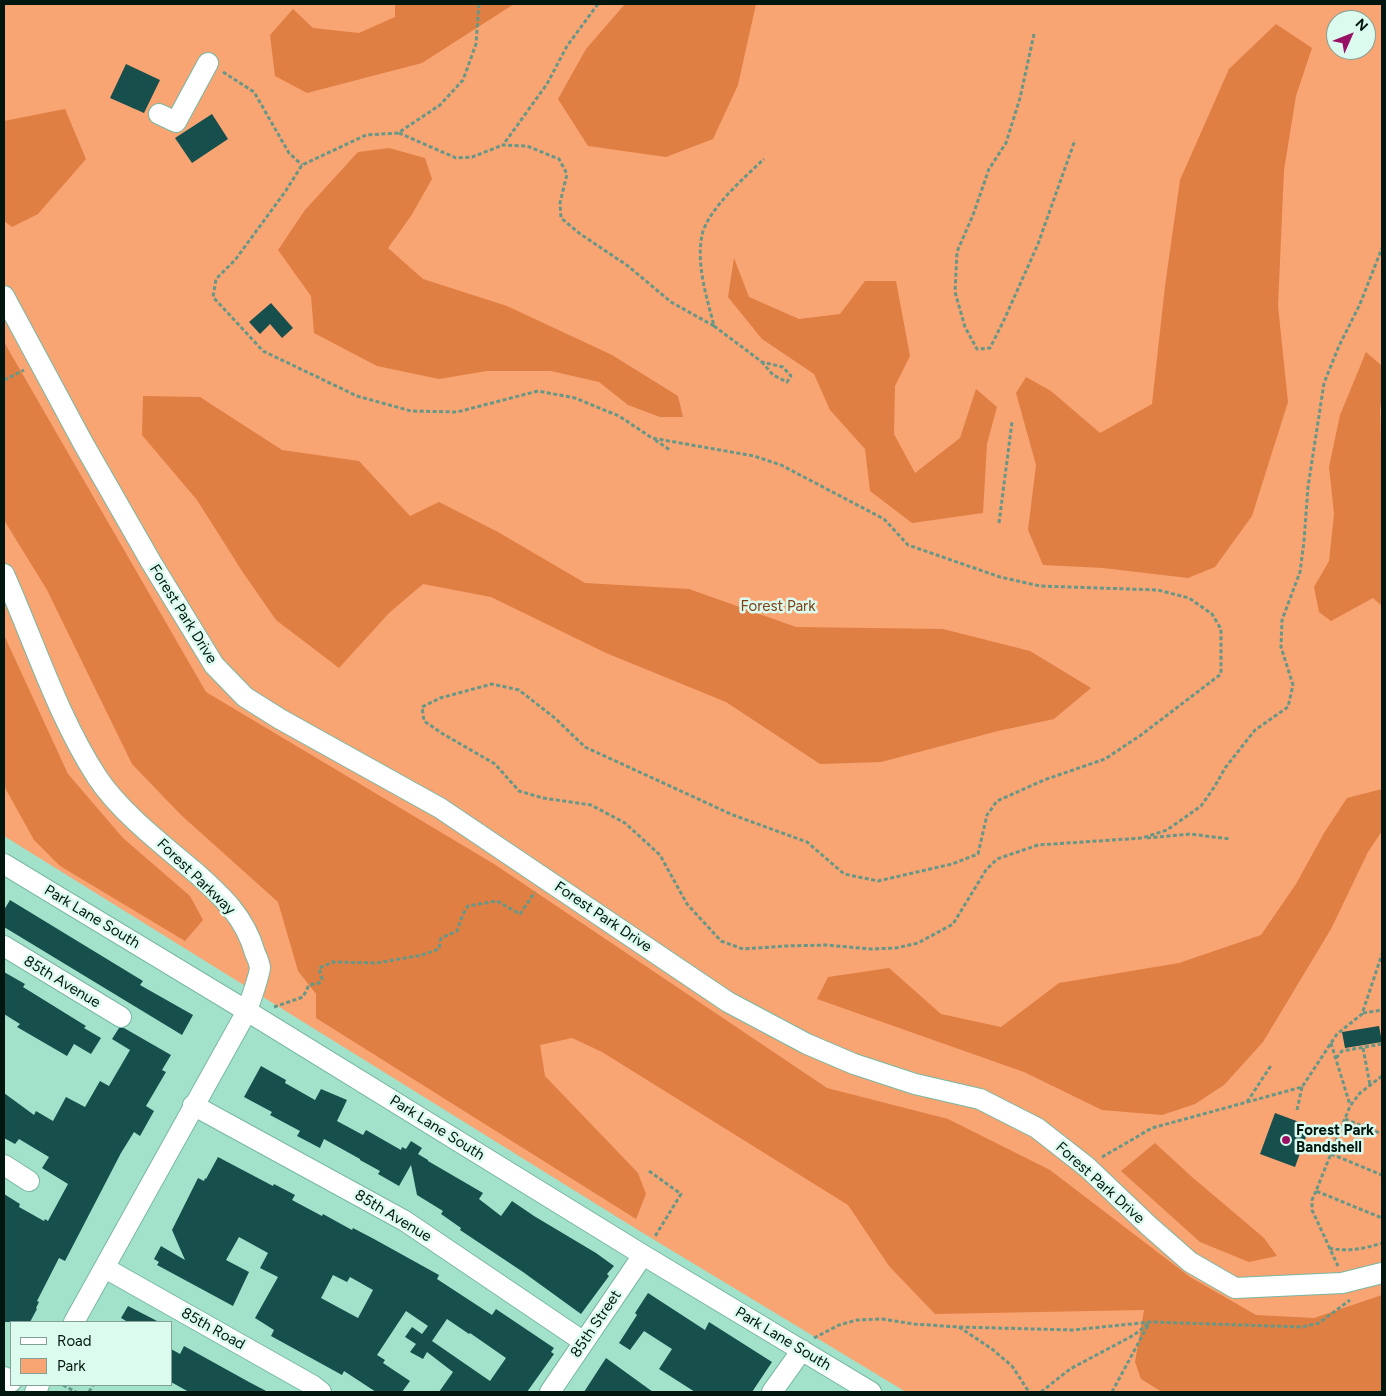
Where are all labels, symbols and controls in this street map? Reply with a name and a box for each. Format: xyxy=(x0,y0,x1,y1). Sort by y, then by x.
north arrow xyxy=(1326,10,1376,60)
text: N xyxy=(1352,15,1371,35)
street label: Forest Park Drive xyxy=(145,561,221,667)
park label: Forest Park xyxy=(741,598,815,616)
street label: Forest Parkway xyxy=(153,835,239,919)
street label: Forest Park Drive xyxy=(551,878,655,956)
street label: Park Lane South xyxy=(41,881,143,953)
street label: 85th Avenue xyxy=(20,952,104,1012)
street label: Park Lane South xyxy=(386,1092,488,1164)
place label: Forest Park Bandshell xyxy=(1296,1122,1374,1157)
marker: Forest Park Bandshell xyxy=(1280,1134,1292,1146)
street label: Forest Park Drive xyxy=(1052,1138,1148,1228)
street label: 85th Avenue xyxy=(351,1186,435,1246)
street label: 85th Street xyxy=(567,1287,625,1361)
street label: Park Lane South xyxy=(732,1303,834,1375)
street label: 85th Road xyxy=(178,1304,248,1354)
legend xyxy=(10,1321,172,1386)
text: Road xyxy=(57,1332,92,1350)
text: Park xyxy=(57,1357,86,1375)

